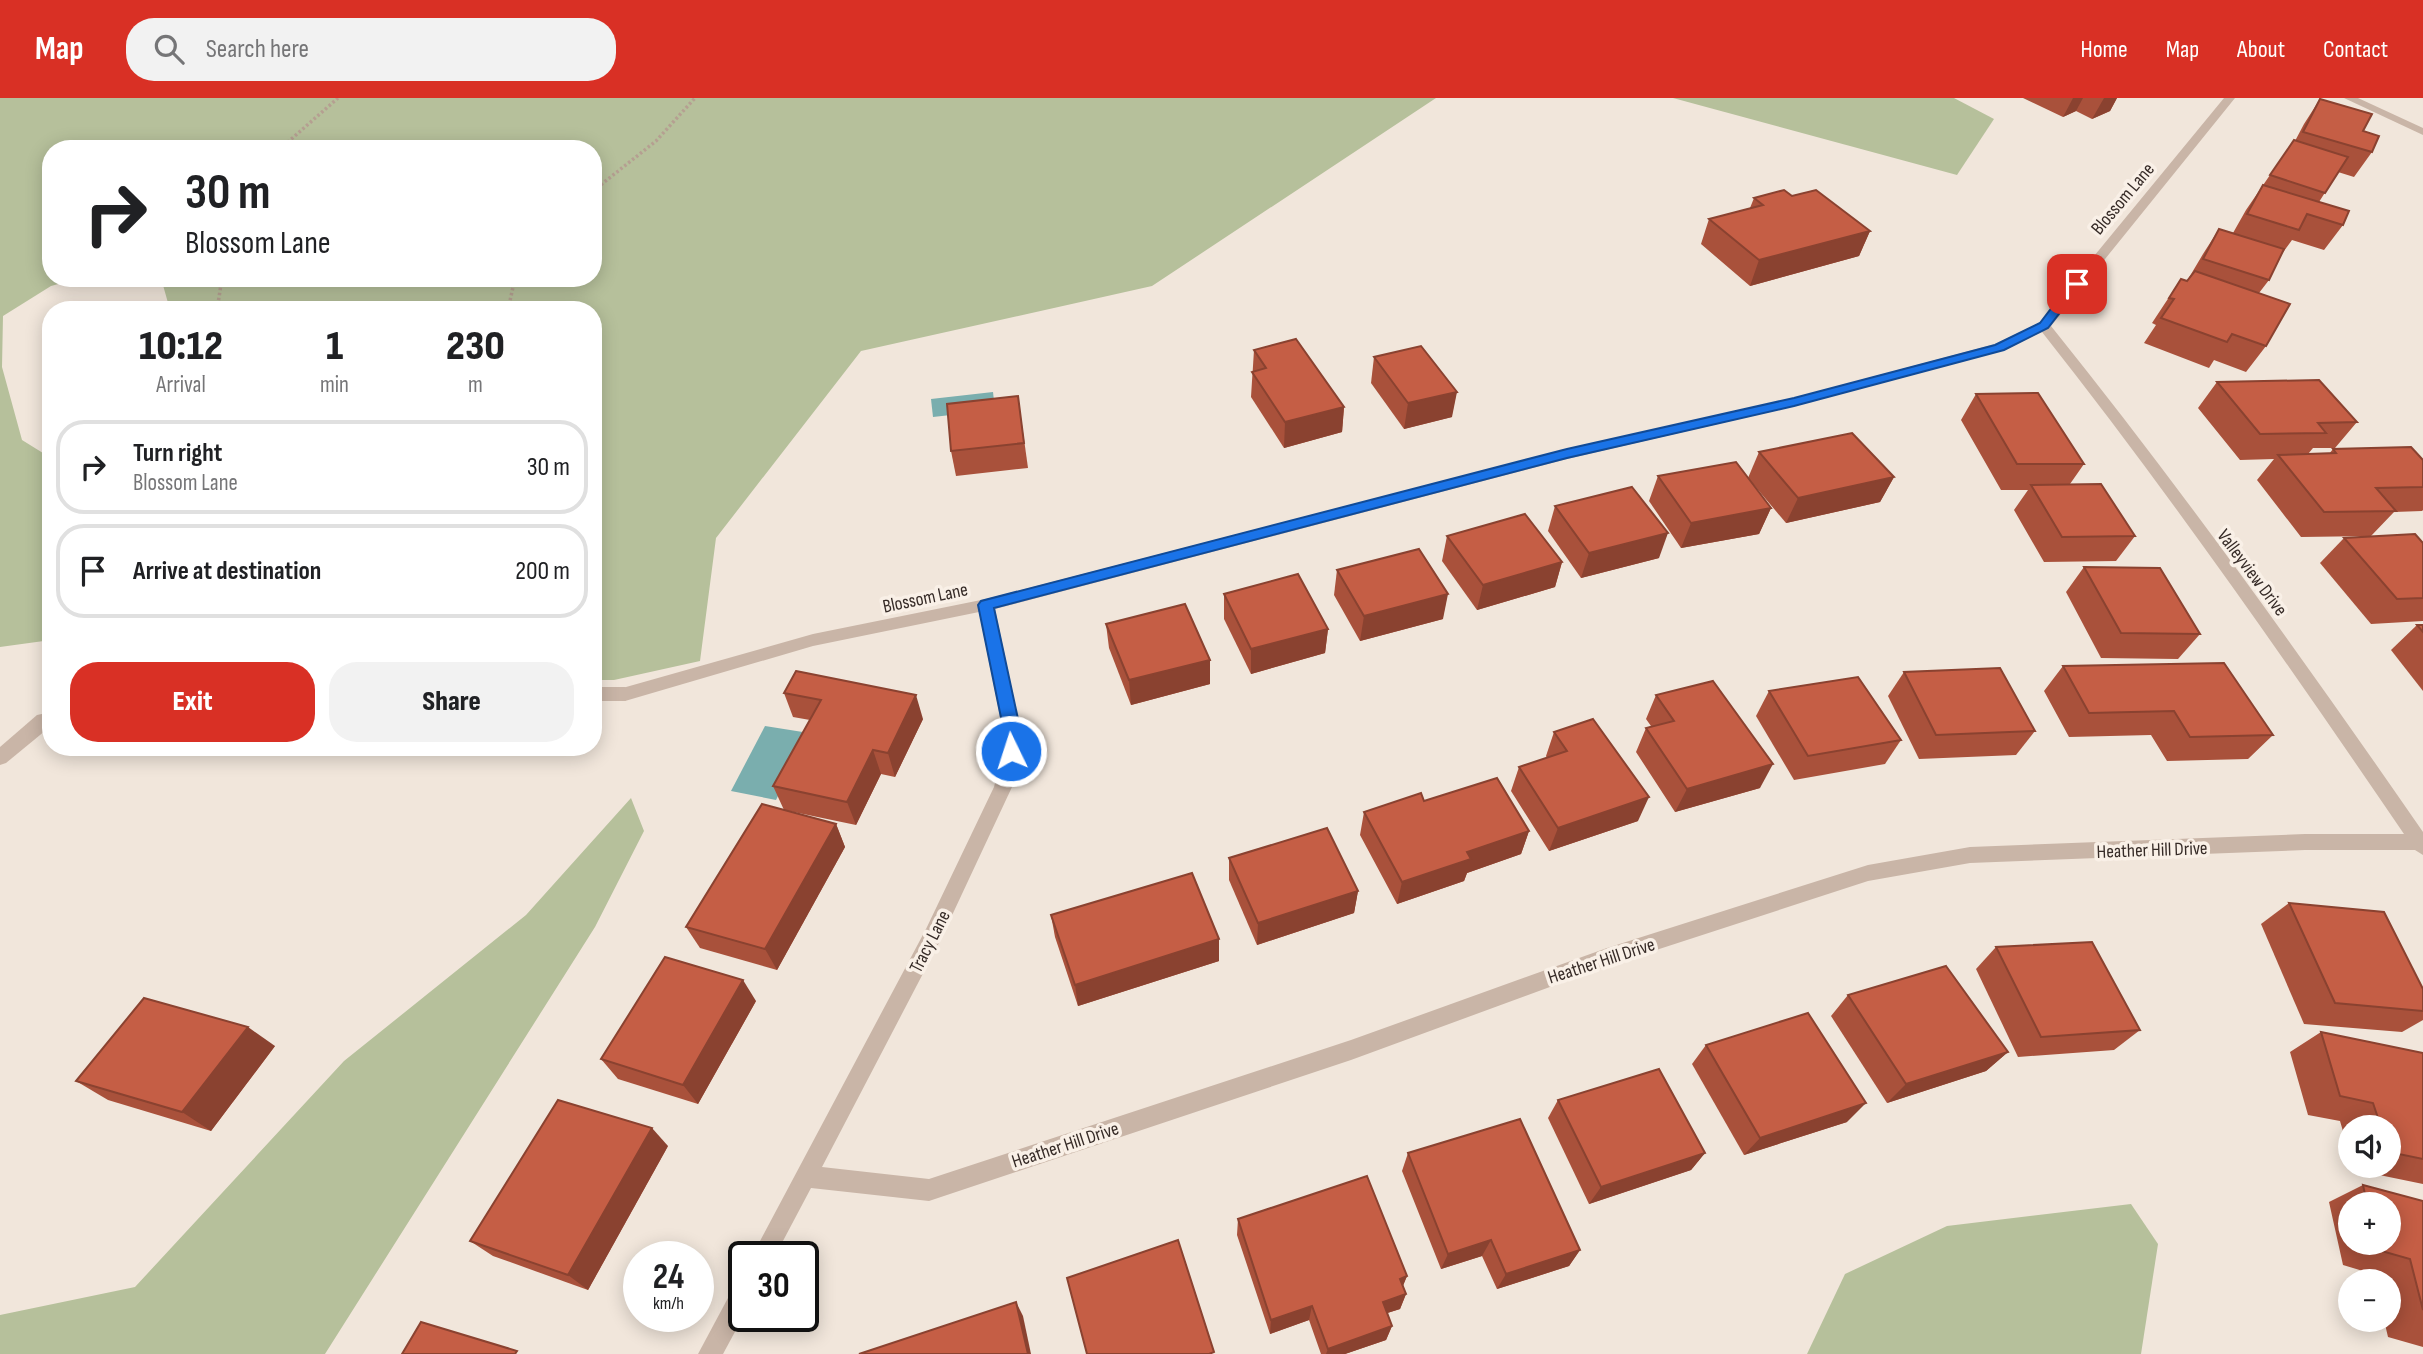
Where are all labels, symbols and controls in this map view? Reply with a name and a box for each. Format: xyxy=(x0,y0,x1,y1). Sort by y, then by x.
search box xyxy=(126,18,616,81)
text: Map xyxy=(35,29,84,69)
icon: search xyxy=(150,30,188,68)
text: Search here xyxy=(206,34,309,65)
text: Home xyxy=(2080,35,2128,64)
text: Map xyxy=(2166,35,2199,64)
text: About xyxy=(2237,35,2285,64)
text: Contact xyxy=(2323,35,2388,64)
street label: Blossom Lane xyxy=(2087,158,2160,239)
text: 30 m xyxy=(185,164,270,223)
icon: right xyxy=(70,168,161,259)
text: Blossom Lane xyxy=(185,224,331,263)
pin xyxy=(2047,254,2107,314)
icon: arrive xyxy=(2058,265,2096,303)
text: 10:12 xyxy=(139,321,223,372)
text: 1 xyxy=(326,321,343,372)
text: 230 xyxy=(446,321,505,372)
text: Arrival xyxy=(156,371,206,399)
text: min xyxy=(320,371,349,399)
text: m xyxy=(468,371,483,399)
text: Turn right xyxy=(133,438,222,469)
icon: right xyxy=(74,448,112,486)
text: 30 m xyxy=(527,452,570,483)
text: Blossom Lane xyxy=(133,469,238,497)
street label: Valleyview Drive xyxy=(2212,525,2292,621)
icon: arrive xyxy=(74,552,112,590)
text: Arrive at destination xyxy=(133,556,321,587)
text: 200 m xyxy=(515,556,570,587)
street label: Blossom Lane xyxy=(881,578,970,619)
button: Exit xyxy=(70,662,315,742)
button: Share xyxy=(329,662,574,742)
position arrow xyxy=(974,714,1048,788)
street label: Heather Hill Drive xyxy=(2096,837,2208,864)
street label: Tracy Lane xyxy=(905,907,956,977)
street label: Heather Hill Drive xyxy=(1545,933,1658,990)
map controls xyxy=(2338,1115,2401,1332)
button: sound xyxy=(2338,1115,2401,1178)
street label: Heather Hill Drive xyxy=(1009,1117,1122,1174)
button: + xyxy=(2338,1192,2401,1255)
speed limit sign: 30 xyxy=(728,1241,819,1332)
text: 24 xyxy=(653,1256,684,1299)
button: − xyxy=(2338,1269,2401,1332)
text: km/h xyxy=(653,1293,684,1314)

